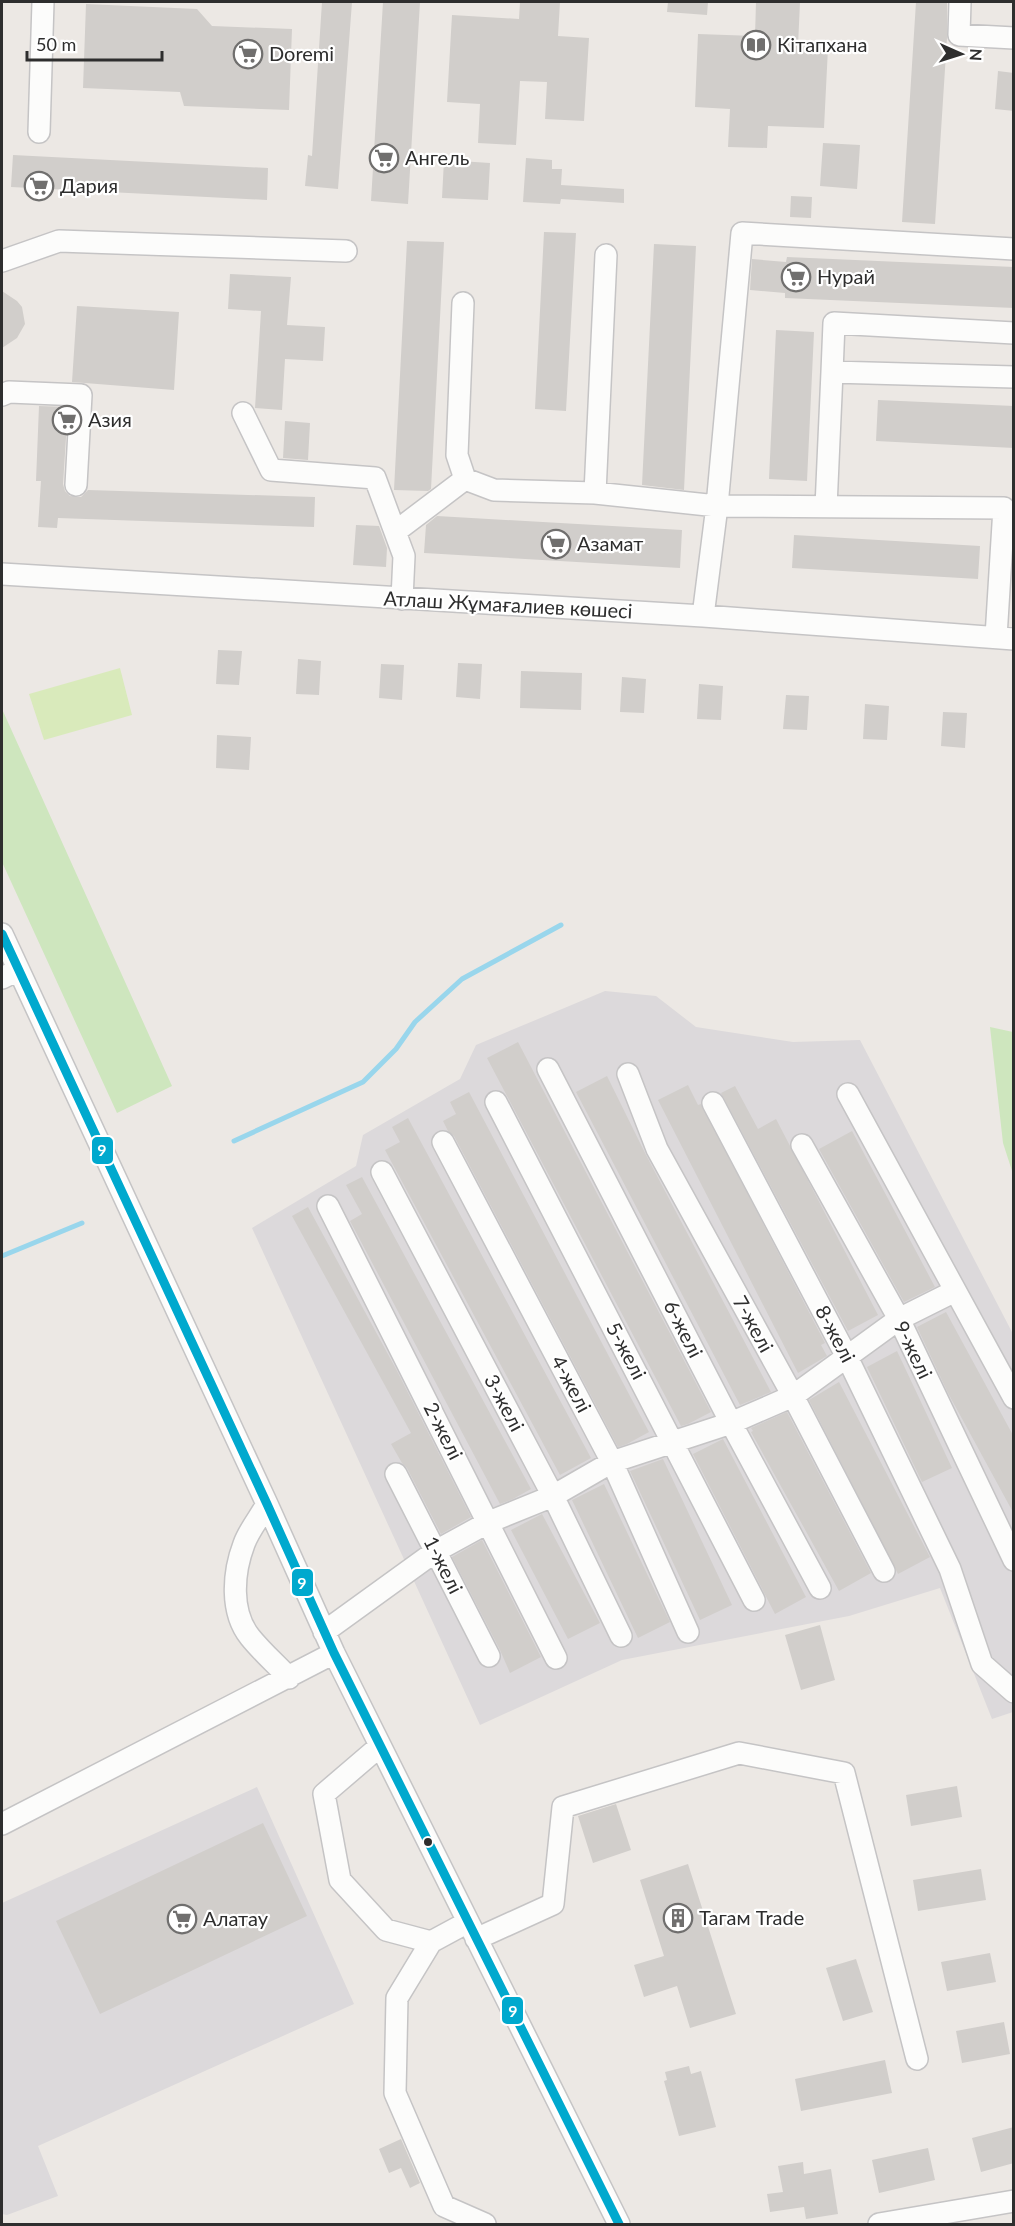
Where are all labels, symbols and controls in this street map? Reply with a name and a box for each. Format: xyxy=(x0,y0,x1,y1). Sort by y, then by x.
scale bar xyxy=(27,24,162,62)
north arrow xyxy=(931,24,991,84)
library icon: Кітапxана xyxy=(740,29,772,61)
place label: Кітапxана xyxy=(777,32,867,56)
text: 50 m xyxy=(36,33,76,55)
supermarket icon: Doremi xyxy=(232,38,264,70)
place label: Doremi xyxy=(269,41,334,65)
text: N xyxy=(967,48,986,61)
supermarket icon: Ангель xyxy=(368,142,400,174)
place label: Ангель xyxy=(405,145,469,169)
supermarket icon: Дария xyxy=(23,170,55,202)
place label: Дария xyxy=(60,173,118,197)
supermarket icon: Нурай xyxy=(780,261,812,293)
place label: Нурай xyxy=(817,264,875,288)
supermarket icon: Азия xyxy=(51,404,83,436)
place label: Азия xyxy=(88,407,132,431)
supermarket icon: Азамат xyxy=(540,528,572,560)
place label: Азамат xyxy=(577,531,643,555)
street label: Атлаш Жұмағалиев көшесі xyxy=(383,585,633,623)
line badge: 9 xyxy=(91,1136,114,1165)
text: 9 xyxy=(97,1140,107,1159)
street label: 7-желі xyxy=(729,1291,779,1356)
street label: 6-желі xyxy=(659,1296,708,1361)
street label: 8-желі xyxy=(811,1301,861,1366)
street label: 9-желі xyxy=(890,1317,938,1382)
street label: 5-желі xyxy=(602,1318,652,1383)
street label: 4-желі xyxy=(547,1351,597,1416)
street label: 3-желі xyxy=(480,1370,530,1435)
street label: 2-желі xyxy=(419,1398,468,1463)
street label: 1-желі xyxy=(419,1532,468,1597)
line badge: 9 xyxy=(291,1568,314,1597)
text: 9 xyxy=(297,1573,307,1592)
unlabelled marker xyxy=(422,1836,434,1848)
building icon: Тагам Trade xyxy=(662,1902,694,1934)
supermarket icon: Алатау xyxy=(166,1903,198,1935)
place label: Тагам Trade xyxy=(699,1905,804,1929)
place label: Алатау xyxy=(203,1906,269,1930)
line badge: 9 xyxy=(501,1996,524,2025)
text: 9 xyxy=(508,2001,518,2020)

